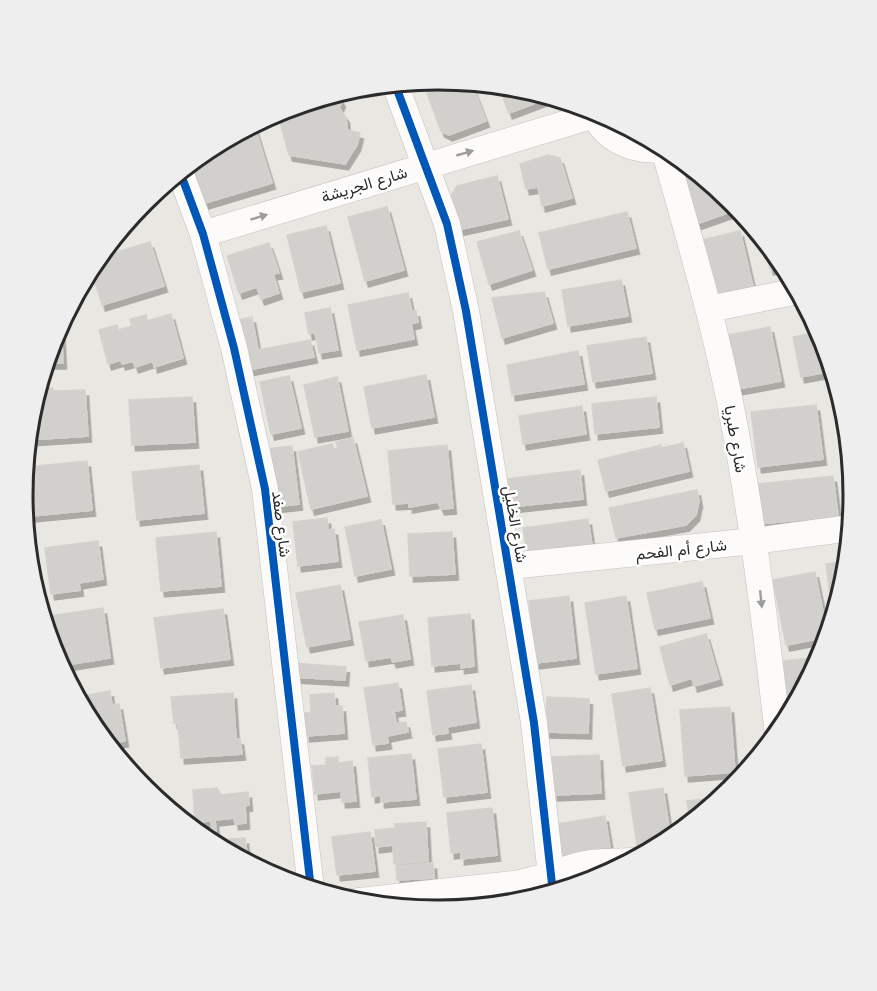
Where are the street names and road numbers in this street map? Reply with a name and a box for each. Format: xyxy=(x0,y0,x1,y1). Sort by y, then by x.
street label: شارع الجريشة xyxy=(319,163,410,208)
street label: شارع طبريا xyxy=(718,404,750,475)
street label: شارع الخليل xyxy=(497,484,531,564)
street label: شارع صفد xyxy=(266,490,294,558)
street label: شارع أم الفحم xyxy=(635,536,728,566)

